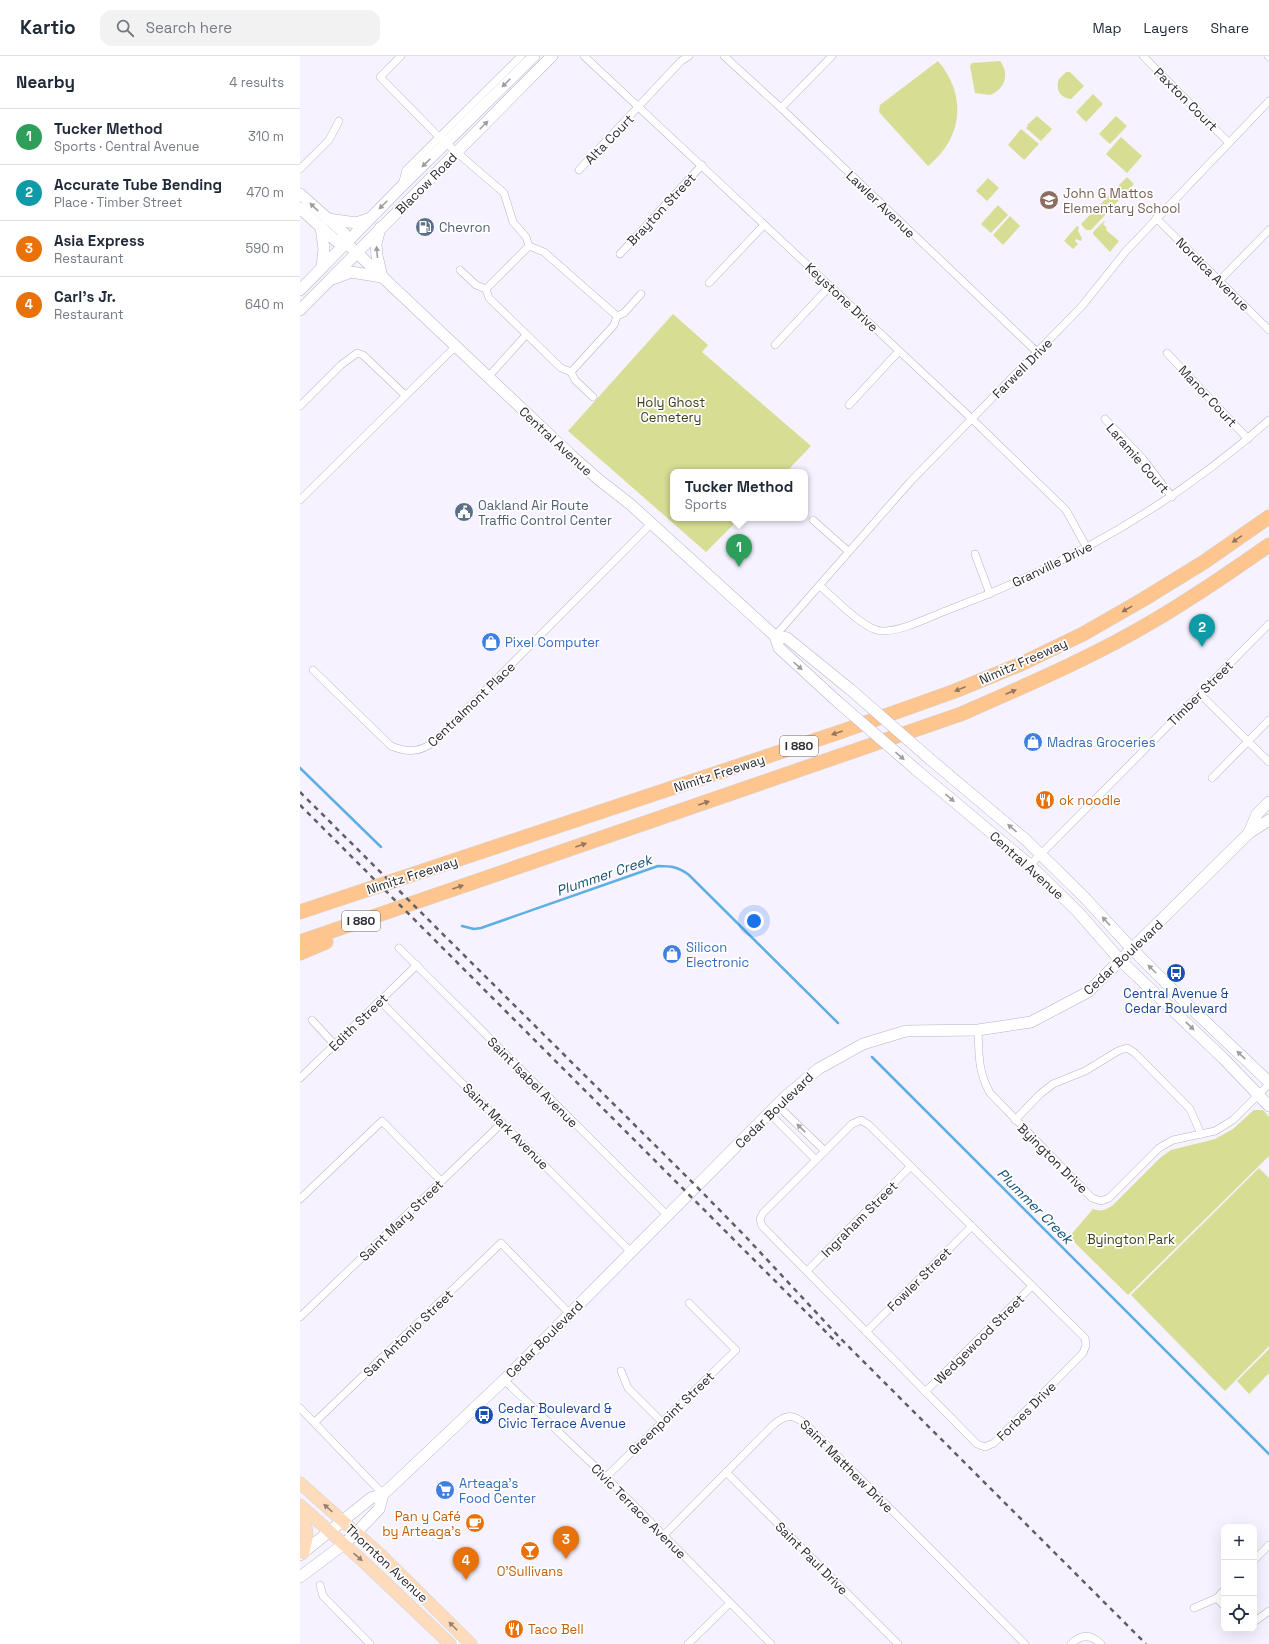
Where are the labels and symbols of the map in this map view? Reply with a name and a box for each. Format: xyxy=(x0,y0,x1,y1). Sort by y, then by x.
street label: Paxton Court xyxy=(1150,64,1221,135)
one-way arrow xyxy=(501,79,511,88)
street label: Alta Court xyxy=(581,111,637,168)
one-way arrow xyxy=(479,120,489,130)
street label: Blacow Road xyxy=(392,149,461,218)
one-way arrow xyxy=(421,158,431,168)
street label: Lawler Avenue xyxy=(842,167,919,242)
street label: Brayton Street xyxy=(623,169,699,249)
place label: John G Mattos Elementary School xyxy=(1063,185,1180,217)
school or university icon: John G Mattos Elementary School xyxy=(1038,189,1060,211)
one-way arrow xyxy=(378,200,388,210)
one-way arrow xyxy=(309,202,319,212)
fuel station icon: Chevron xyxy=(414,216,436,238)
place label: Chevron xyxy=(439,219,490,236)
street label: Nordica Avenue xyxy=(1172,234,1253,315)
one-way arrow xyxy=(374,246,380,258)
street label: Keystone Drive xyxy=(802,259,882,336)
street label: Farwell Drive xyxy=(989,335,1056,402)
street label: Manor Court xyxy=(1175,362,1241,431)
park label: Holy Ghost Cemetery xyxy=(637,394,705,426)
street label: Central Avenue xyxy=(515,403,596,480)
street label: Laramie Court xyxy=(1103,420,1173,497)
place label: Oakland Air Route Traffic Control Center xyxy=(478,497,612,529)
public building icon: Oakland Air Route Traffic Control Center xyxy=(453,501,475,523)
pin: 1 xyxy=(726,534,752,567)
one-way arrow xyxy=(1232,535,1242,543)
street label: Granville Drive xyxy=(1009,538,1095,591)
one-way arrow xyxy=(1121,605,1133,612)
pin: 2 xyxy=(1189,614,1215,647)
shop icon: Pixel Computer xyxy=(480,631,502,653)
place label: Pixel Computer xyxy=(505,634,600,651)
street label: Nimitz Freeway xyxy=(976,634,1070,689)
street label: Timber Street xyxy=(1164,657,1237,730)
street label: Centralmont Place xyxy=(424,658,519,751)
one-way arrow xyxy=(793,661,803,670)
one-way arrow xyxy=(953,686,965,692)
one-way arrow xyxy=(1005,689,1016,695)
one-way arrow xyxy=(831,730,843,736)
shop icon: Madras Groceries xyxy=(1022,731,1044,753)
place label: Madras Groceries xyxy=(1047,734,1156,751)
road number: I 880 xyxy=(780,736,818,756)
street label: Nimitz Freeway xyxy=(671,751,767,796)
one-way arrow xyxy=(895,752,906,761)
restaurant icon: ok noodle xyxy=(1034,789,1056,811)
place label: ok noodle xyxy=(1059,792,1121,809)
one-way arrow xyxy=(944,793,955,802)
one-way arrow xyxy=(698,800,710,806)
one-way arrow xyxy=(1007,823,1017,832)
street label: Central Avenue xyxy=(986,828,1067,903)
one-way arrow xyxy=(575,842,587,848)
water label: Plummer Creek xyxy=(554,850,655,900)
street label: Nimitz Freeway xyxy=(364,853,460,898)
one-way arrow xyxy=(452,884,464,890)
road number: I 880 xyxy=(342,911,380,931)
your location xyxy=(744,911,764,931)
street label: Cedar Boulevard xyxy=(1080,916,1167,999)
one-way arrow xyxy=(1102,916,1111,926)
place label: Silicon Electronic xyxy=(686,939,750,971)
shop icon: Silicon Electronic xyxy=(661,943,683,965)
bus stop icon: Central Avenue & Cedar Boulevard xyxy=(1165,962,1187,984)
one-way arrow xyxy=(1147,964,1156,974)
place label: Central Avenue & Cedar Boulevard xyxy=(1123,985,1229,1017)
street label: Edith Street xyxy=(325,990,392,1055)
one-way arrow xyxy=(1185,1022,1195,1031)
street label: Saint Isabel Avenue xyxy=(484,1033,582,1131)
one-way arrow xyxy=(1236,1050,1246,1060)
street label: Cedar Boulevard xyxy=(732,1069,817,1152)
street label: Saint Mark Avenue xyxy=(459,1080,552,1173)
street label: Byington Drive xyxy=(1014,1120,1091,1197)
one-way arrow xyxy=(796,1123,806,1133)
water label: Plummer Creek xyxy=(993,1164,1078,1249)
street label: Saint Mary Street xyxy=(356,1176,447,1265)
street label: Ingraham Street xyxy=(818,1178,901,1261)
park label: Byington Park xyxy=(1087,1231,1175,1248)
street label: Fowler Street xyxy=(884,1244,955,1315)
street label: San Antonio Street xyxy=(360,1286,457,1381)
street label: Wedgewood Street xyxy=(931,1291,1028,1388)
street label: Cedar Boulevard xyxy=(502,1297,587,1382)
street label: Greenpoint Street xyxy=(625,1368,718,1459)
street label: Forbes Drive xyxy=(993,1378,1060,1445)
place label: Cedar Boulevard & Civic Terrace Avenue xyxy=(498,1400,626,1432)
bus stop icon: Cedar Boulevard & Civic Terrace Avenue xyxy=(473,1404,495,1426)
street label: Saint Matthew Drive xyxy=(796,1416,897,1517)
street label: Civic Terrace Avenue xyxy=(587,1460,690,1563)
place label: Arteaga's Food Center xyxy=(459,1475,536,1507)
supermarket icon: Arteaga's Food Center xyxy=(434,1479,456,1501)
one-way arrow xyxy=(322,1504,333,1513)
place label: Pan y Café by Arteaga's xyxy=(382,1508,461,1540)
cafe icon: Pan y Café by Arteaga's xyxy=(464,1512,486,1534)
street label: Saint Paul Drive xyxy=(772,1518,852,1598)
street label: Thornton Avenue xyxy=(342,1521,432,1606)
pin: 3 xyxy=(553,1526,579,1559)
bar icon: O'Sullivans xyxy=(519,1540,541,1562)
pin: 4 xyxy=(453,1547,479,1580)
one-way arrow xyxy=(353,1552,363,1562)
place label: O'Sullivans xyxy=(497,1563,563,1580)
restaurant icon: Taco Bell xyxy=(503,1618,525,1640)
one-way arrow xyxy=(448,1621,458,1631)
place label: Taco Bell xyxy=(528,1621,584,1638)

